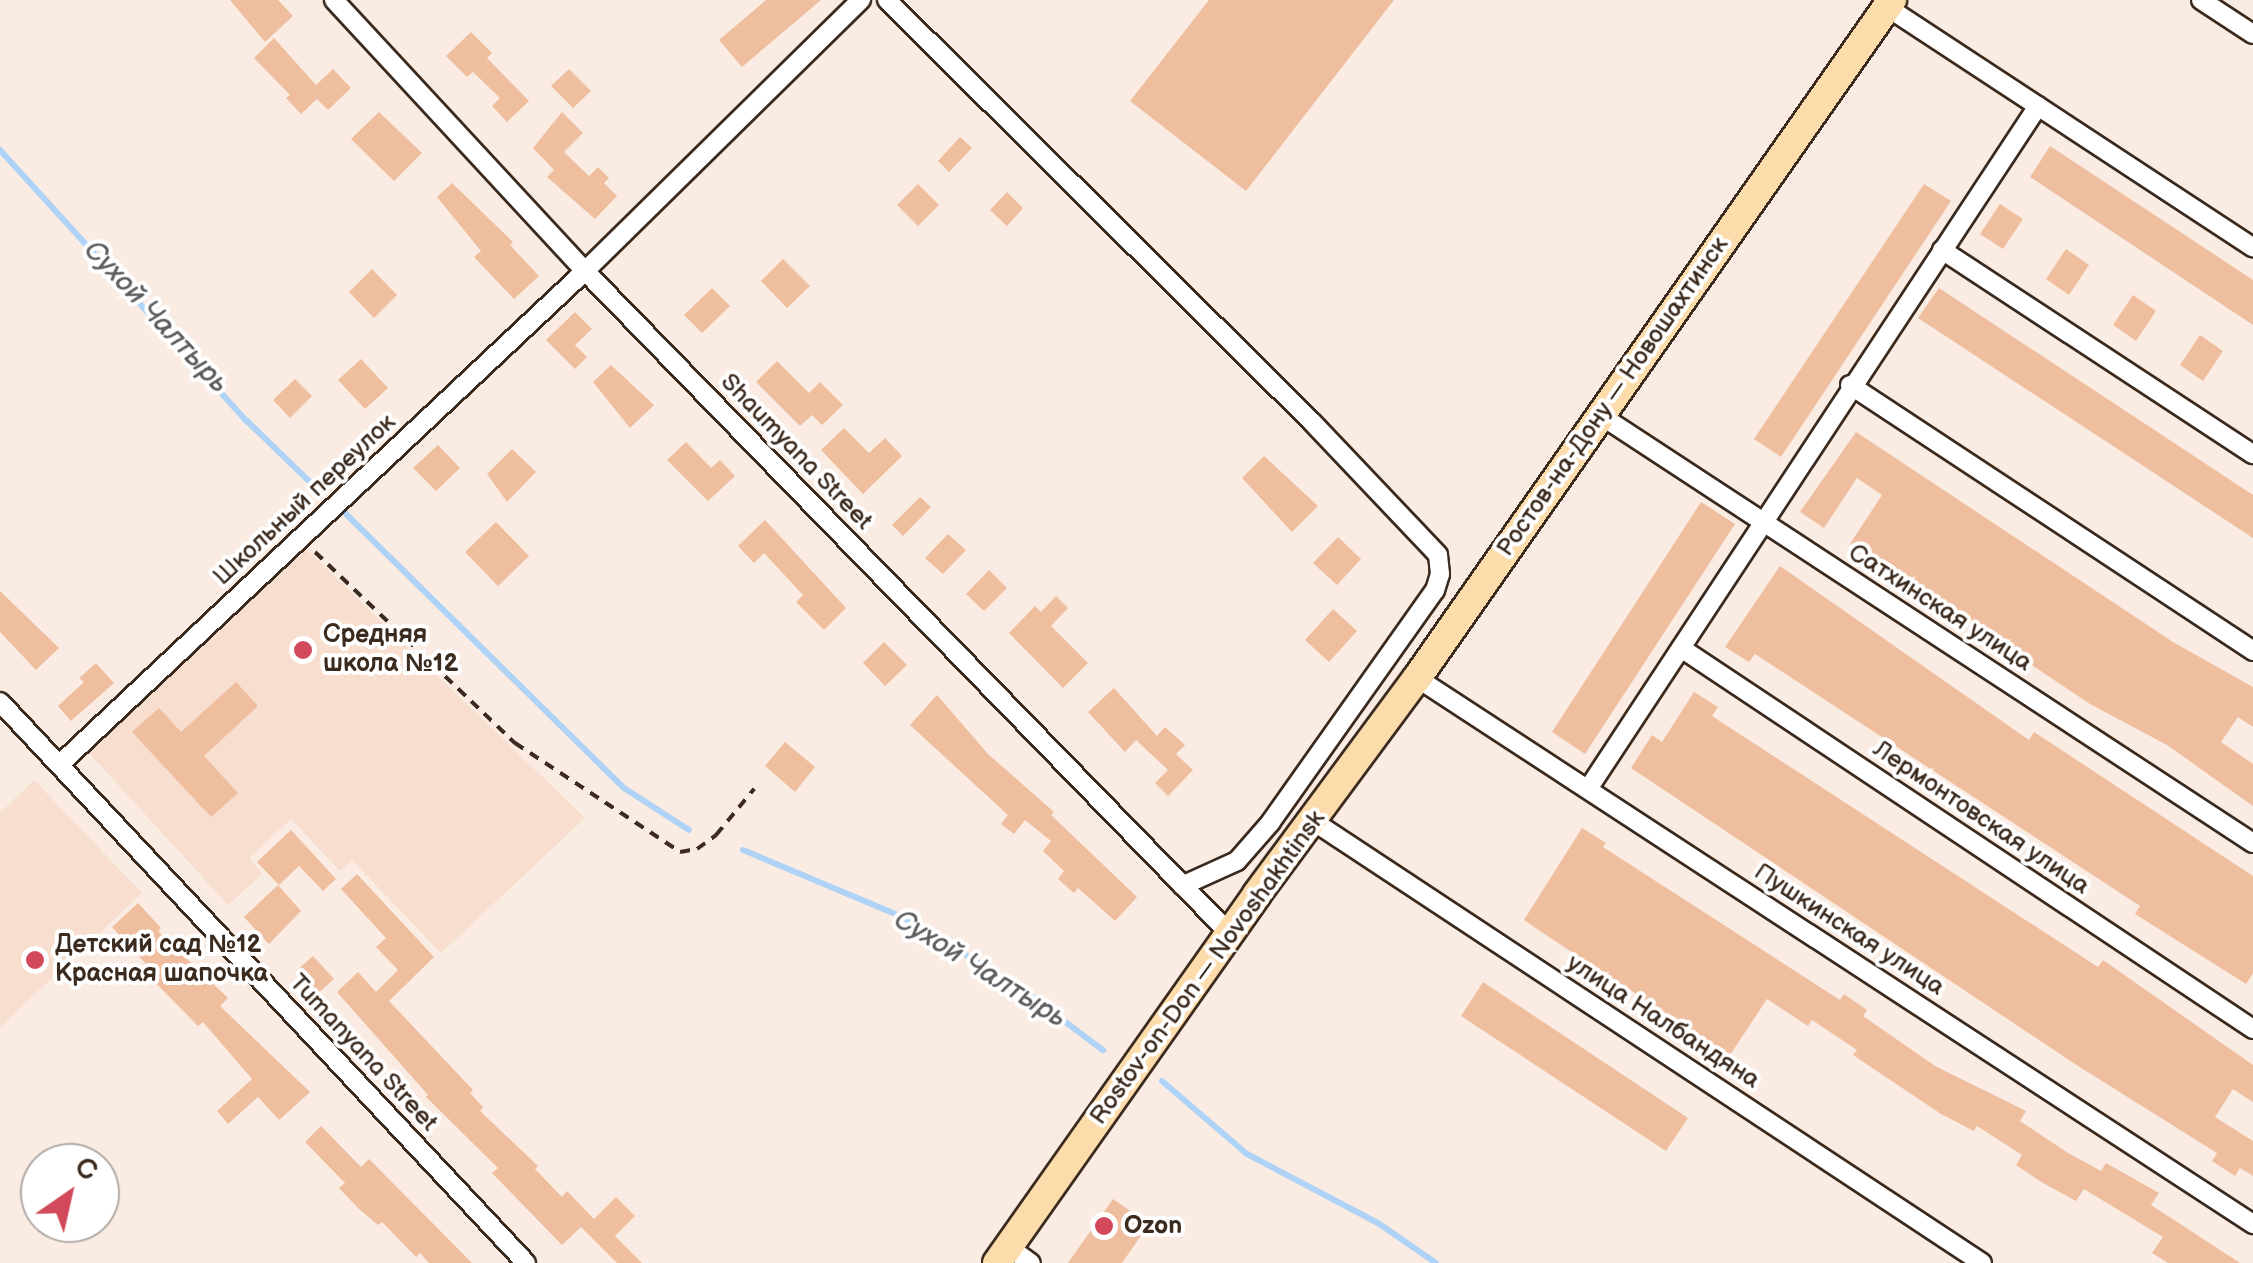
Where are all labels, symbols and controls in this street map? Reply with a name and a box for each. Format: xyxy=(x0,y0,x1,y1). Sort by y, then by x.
street label: Ростов-на-Дону — Новошахтинск xyxy=(1490,230,1736,564)
water label: Сухой Чалтырь xyxy=(77,234,235,400)
street label: Shaumyana Street xyxy=(714,367,878,537)
street label: Школьный переулок xyxy=(208,408,402,592)
street label: Сатхинская улица xyxy=(1843,538,2037,678)
place label: Средняя школа №12 xyxy=(323,621,458,680)
marker: Средняя школа №12 xyxy=(292,639,314,661)
street label: Лермонтовская улица xyxy=(1867,734,2095,902)
street label: Rostov-on-Don — Novoshakhtinsk xyxy=(1083,804,1333,1132)
street label: Пушкинская улица xyxy=(1748,857,1950,1003)
water label: Сухой Чалтырь xyxy=(888,903,1072,1035)
place label: Детский сад №12 Красная шапочка xyxy=(55,931,268,990)
street label: улица Налбандяна xyxy=(1561,948,1765,1096)
marker: Детский сад №12 Красная шапочка xyxy=(24,949,46,971)
street label: Tumanyana Street xyxy=(282,968,444,1138)
north arrow xyxy=(20,1143,120,1243)
text: С xyxy=(69,1150,103,1188)
place label: Ozon xyxy=(1124,1211,1182,1241)
marker: Ozon xyxy=(1093,1215,1115,1237)

